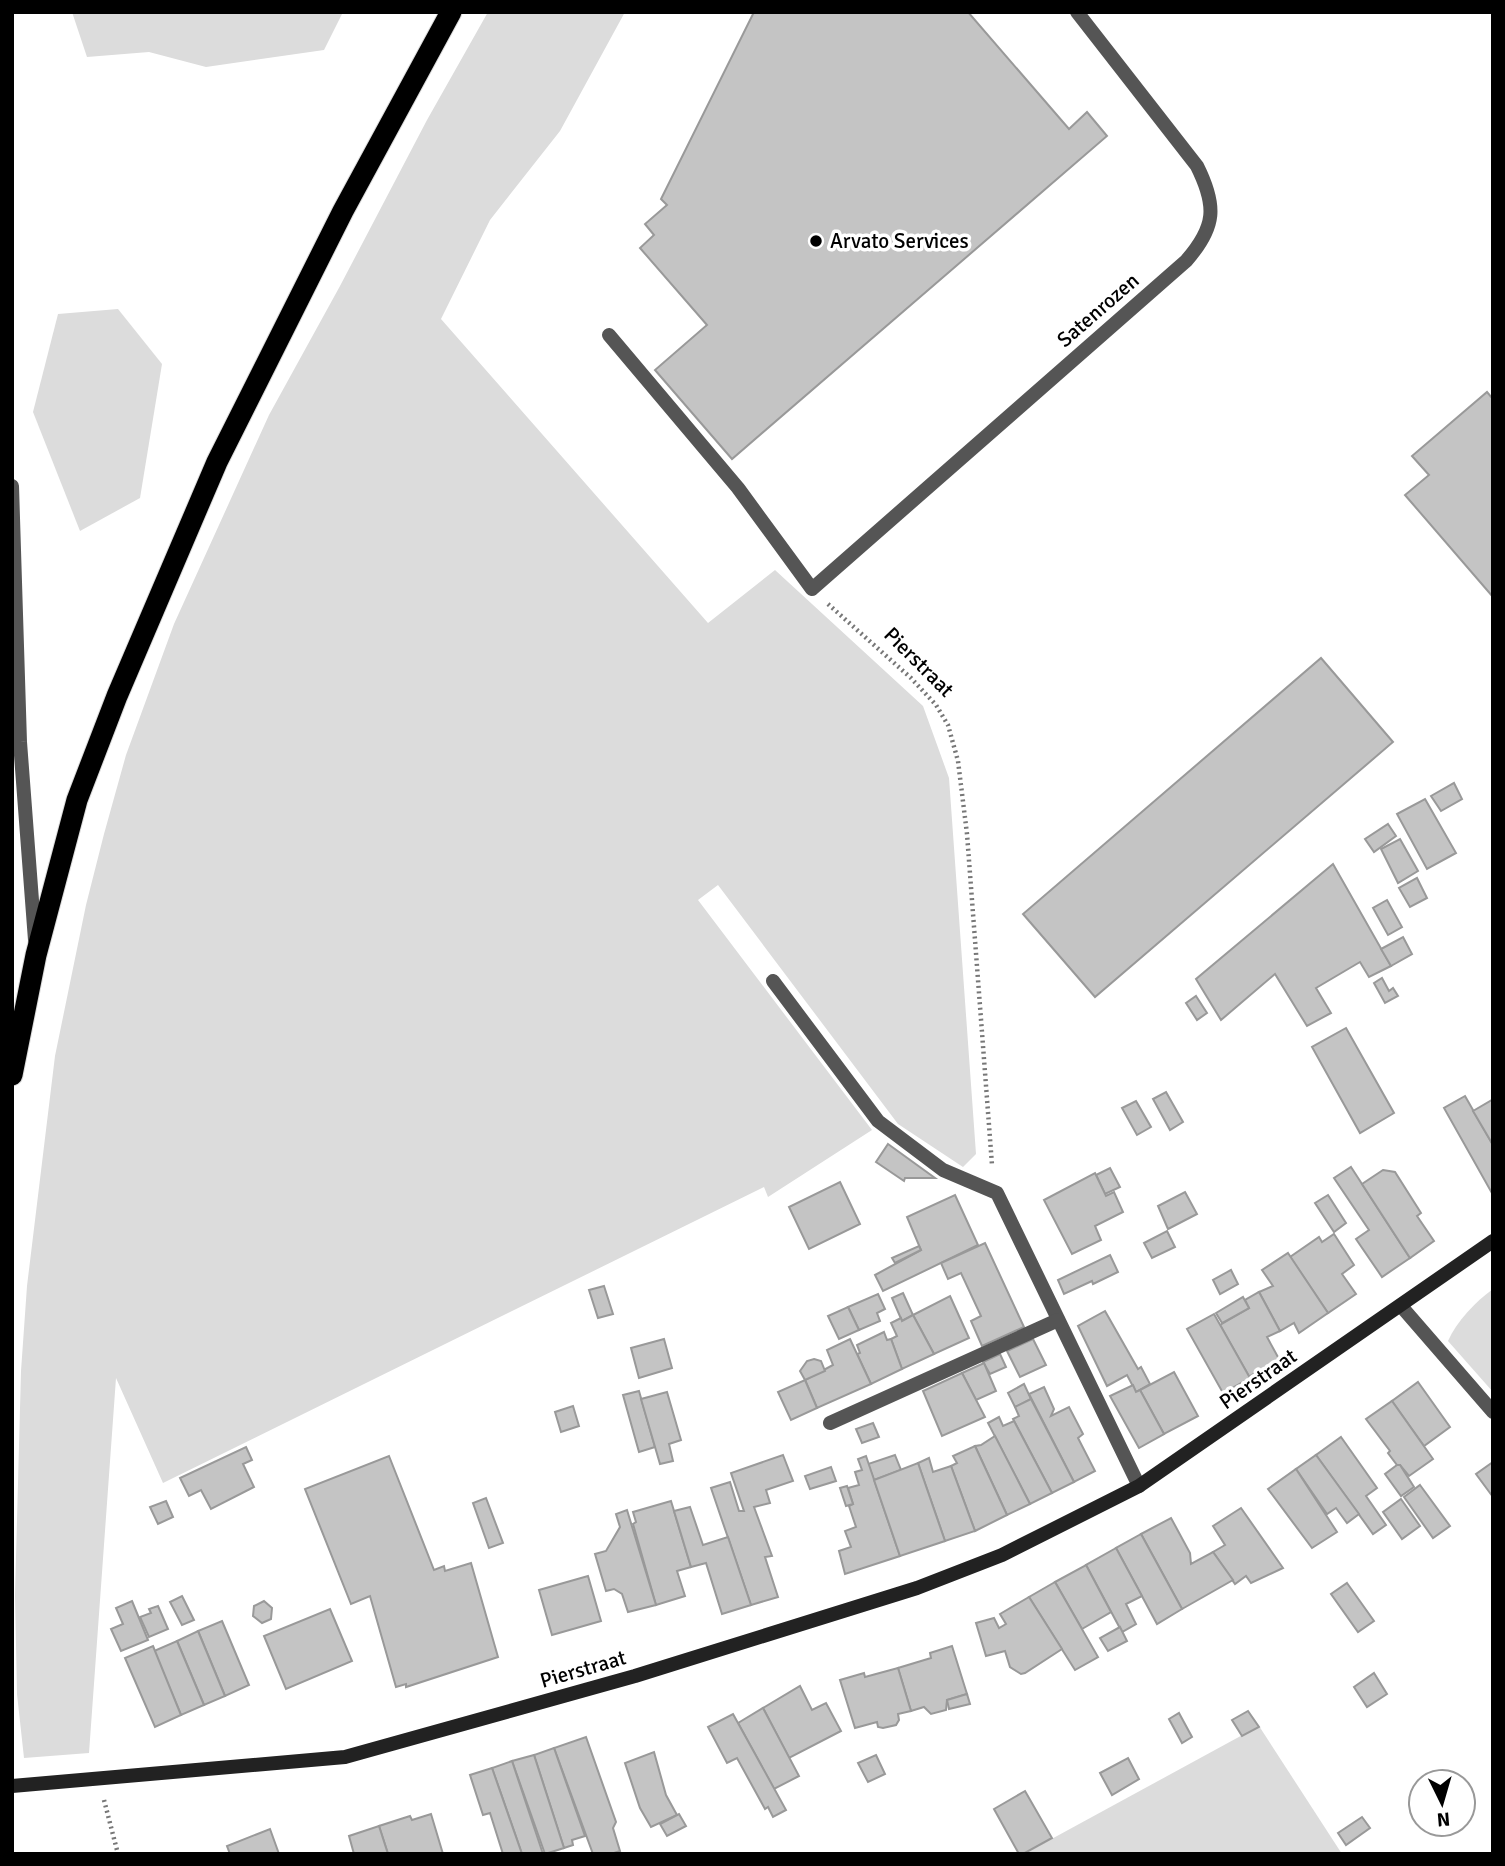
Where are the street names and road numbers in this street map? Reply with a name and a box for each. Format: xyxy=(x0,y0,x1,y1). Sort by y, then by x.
street label: Satenrozen xyxy=(1052,267,1144,353)
street label: Pierstraat xyxy=(879,622,959,702)
street label: Pierstraat xyxy=(1214,1343,1302,1415)
street label: Pierstraat xyxy=(537,1644,629,1694)

